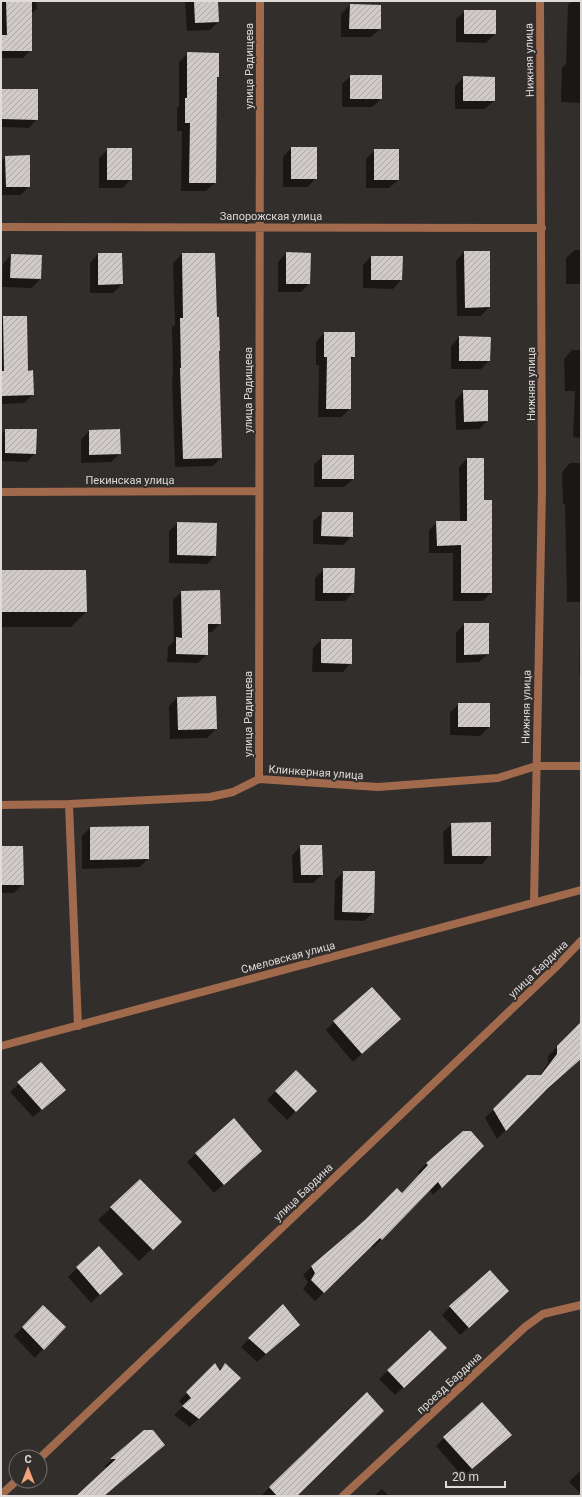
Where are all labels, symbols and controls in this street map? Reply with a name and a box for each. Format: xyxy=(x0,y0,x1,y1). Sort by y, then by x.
street label: улица Радищева xyxy=(243,23,256,109)
street label: Нижняя улица xyxy=(522,23,537,97)
street label: Запорожская улица xyxy=(220,210,322,223)
street label: улица Радищева xyxy=(242,347,255,433)
street label: Нижняя улица xyxy=(525,347,538,421)
street label: Пекинская улица xyxy=(86,474,174,487)
street label: Нижняя улица xyxy=(519,670,534,744)
street label: улица Радищева xyxy=(242,671,255,757)
street label: Клинкерная улица xyxy=(268,763,364,782)
street label: улица Бардина xyxy=(506,938,571,1001)
street label: Смеловская улица xyxy=(240,939,337,976)
street label: улица Бардина xyxy=(271,1161,336,1224)
street label: проезд Бардина xyxy=(414,1350,484,1417)
north arrow xyxy=(8,1449,48,1489)
text: С xyxy=(24,1453,32,1466)
scale bar xyxy=(446,1463,505,1489)
text: 20 m xyxy=(452,1470,479,1484)

